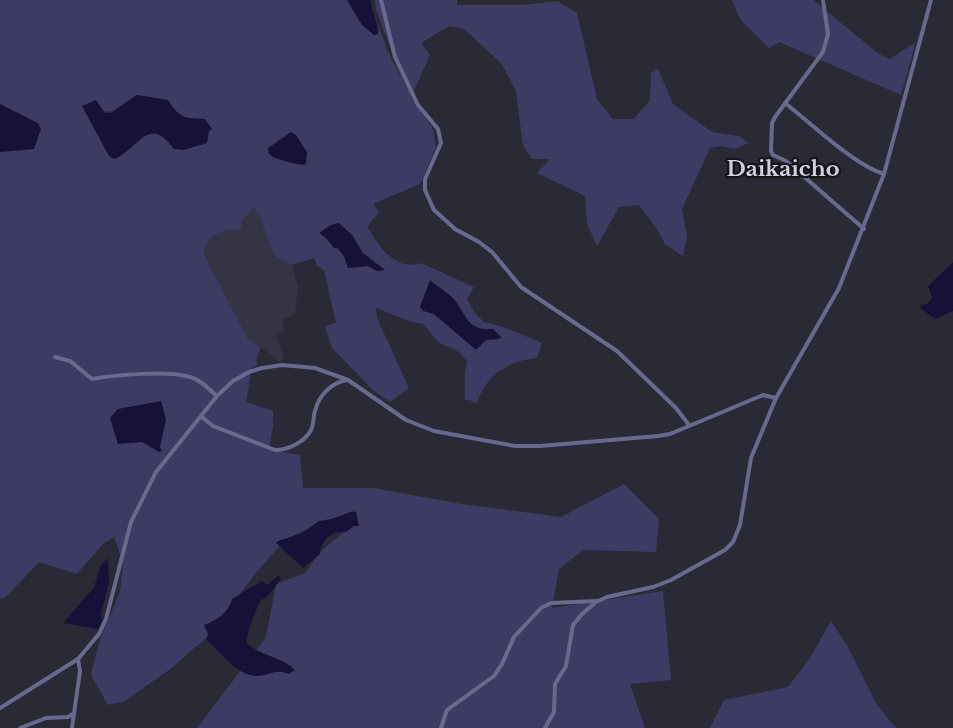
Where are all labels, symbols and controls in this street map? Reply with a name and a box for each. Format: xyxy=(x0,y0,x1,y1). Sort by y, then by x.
district label: Daikaicho xyxy=(726,156,840,182)

